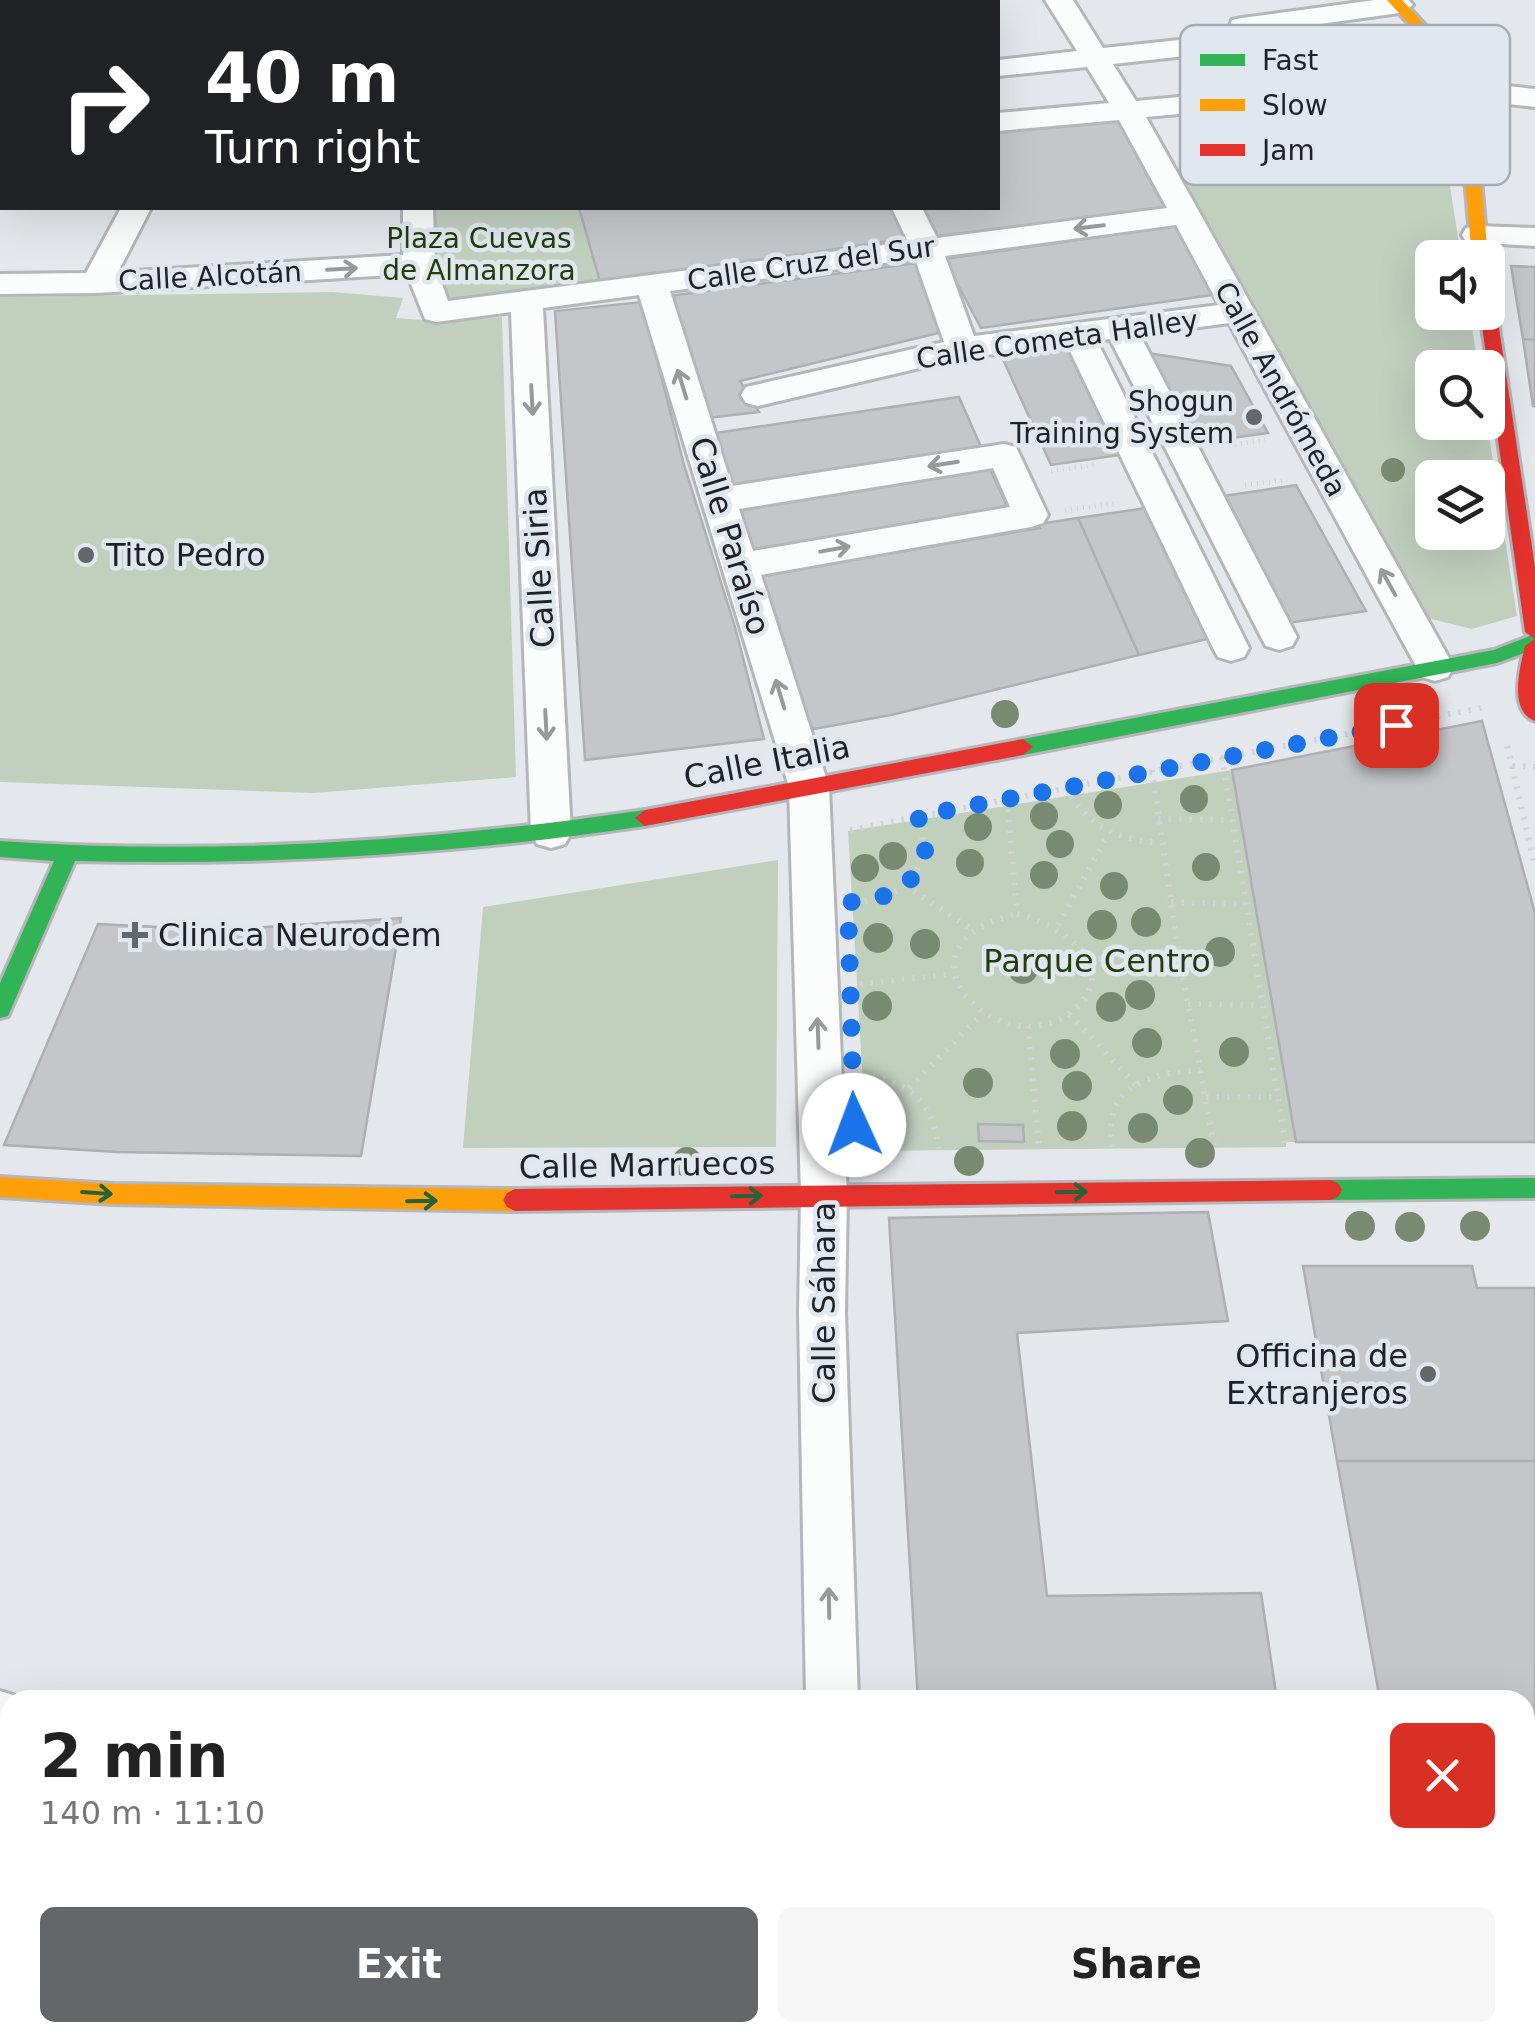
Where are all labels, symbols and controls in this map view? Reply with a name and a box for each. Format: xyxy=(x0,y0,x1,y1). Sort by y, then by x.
legend xyxy=(1180,25,1510,185)
text: 40 m xyxy=(205,37,400,119)
icon: right xyxy=(40,40,170,170)
text: Fast xyxy=(1262,44,1318,77)
text: Slow xyxy=(1262,89,1328,122)
text: Turn right xyxy=(205,121,420,174)
text: Jam xyxy=(1260,134,1315,167)
one-way arrow xyxy=(1073,218,1106,237)
park label: Plaza Cuevas de Almanzora xyxy=(382,222,576,287)
street label: Calle Cruz del Sur xyxy=(685,230,937,297)
map controls xyxy=(1415,240,1505,550)
button: sound xyxy=(1415,240,1505,330)
street label: Calle Alcotán xyxy=(117,255,303,298)
one-way arrow xyxy=(326,259,358,278)
street label: Calle Andrómeda xyxy=(1208,276,1353,502)
street label: Calle Cometa Halley xyxy=(914,303,1200,376)
button: search xyxy=(1415,350,1505,440)
one-way arrow xyxy=(672,368,690,400)
one-way arrow xyxy=(522,383,541,415)
place label: Shogun Training System xyxy=(1009,385,1234,450)
marker: Shogun Training System xyxy=(1243,406,1265,428)
street label: Calle Paraíso xyxy=(682,432,778,640)
one-way arrow xyxy=(928,455,960,474)
button: layers xyxy=(1415,460,1505,550)
street label: Calle Siria xyxy=(516,487,562,649)
place label: Tito Pedro xyxy=(105,536,266,574)
one-way arrow xyxy=(819,539,851,558)
marker: Tito Pedro xyxy=(75,544,97,566)
one-way arrow xyxy=(1377,568,1397,597)
one-way arrow xyxy=(769,679,787,710)
pin xyxy=(1354,683,1439,768)
icon: arrive xyxy=(1369,698,1424,753)
one-way arrow xyxy=(537,708,556,740)
street label: Calle Italia xyxy=(681,727,853,797)
place label: Clinica Neurodem xyxy=(158,916,442,954)
marker: Clinica Neurodem xyxy=(122,922,148,948)
park label: Parque Centro xyxy=(983,942,1211,980)
one-way arrow xyxy=(808,1017,827,1049)
position arrow xyxy=(802,1073,906,1177)
street label: Calle Marruecos xyxy=(519,1144,775,1186)
one-way arrow xyxy=(1056,1182,1088,1201)
one-way arrow xyxy=(81,1184,113,1203)
one-way arrow xyxy=(730,1186,763,1206)
one-way arrow xyxy=(406,1191,438,1210)
street label: Calle Sáhara xyxy=(805,1202,843,1404)
place label: Officina de Extranjeros xyxy=(1226,1337,1408,1412)
marker: Officina de Extranjeros xyxy=(1417,1363,1439,1385)
one-way arrow xyxy=(820,1587,839,1619)
text: 2 min xyxy=(40,1721,228,1791)
button: close xyxy=(1390,1723,1495,1828)
text: 140 m · 11:10 xyxy=(40,1794,265,1832)
button: Exit xyxy=(40,1907,758,2022)
button: Share xyxy=(778,1907,1495,2022)

